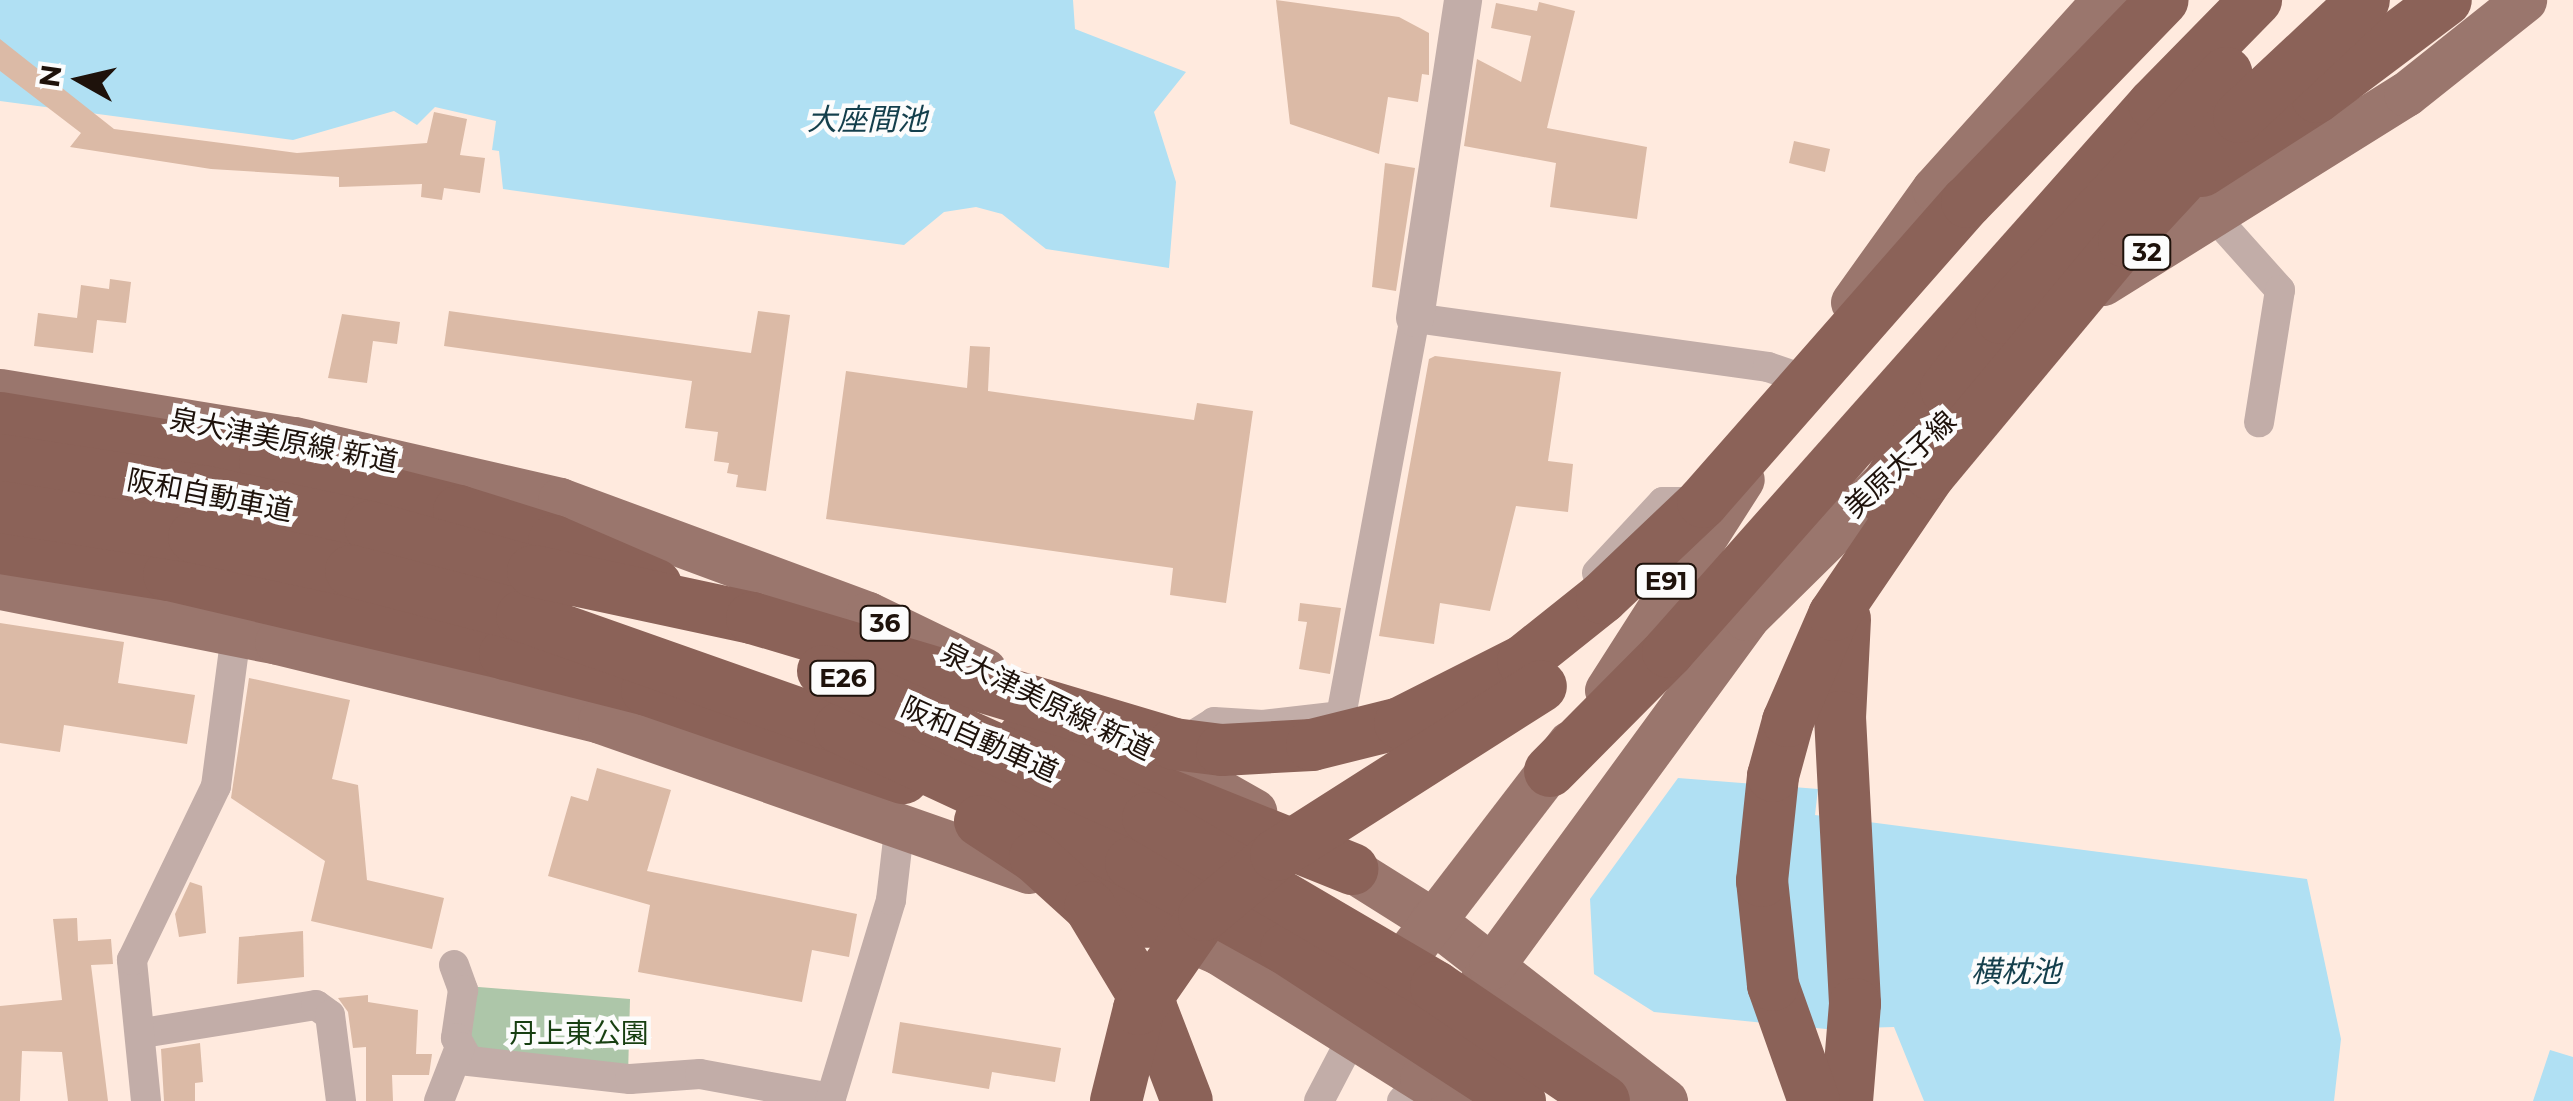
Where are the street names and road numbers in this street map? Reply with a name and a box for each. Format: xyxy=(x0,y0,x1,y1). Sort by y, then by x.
road number: 32 xyxy=(2122,232,2172,272)
street label: 泉大津美原線 新道 xyxy=(167,401,401,479)
street label: 美原太子線 xyxy=(1837,404,1963,524)
street label: 阪和自動車道 xyxy=(124,462,296,528)
road number: E91 xyxy=(1634,561,1698,601)
road number: 36 xyxy=(858,603,912,643)
street label: 泉大津美原線 新道 xyxy=(936,635,1158,767)
road number: E26 xyxy=(808,658,878,698)
street label: 阪和自動車道 xyxy=(896,689,1064,789)

